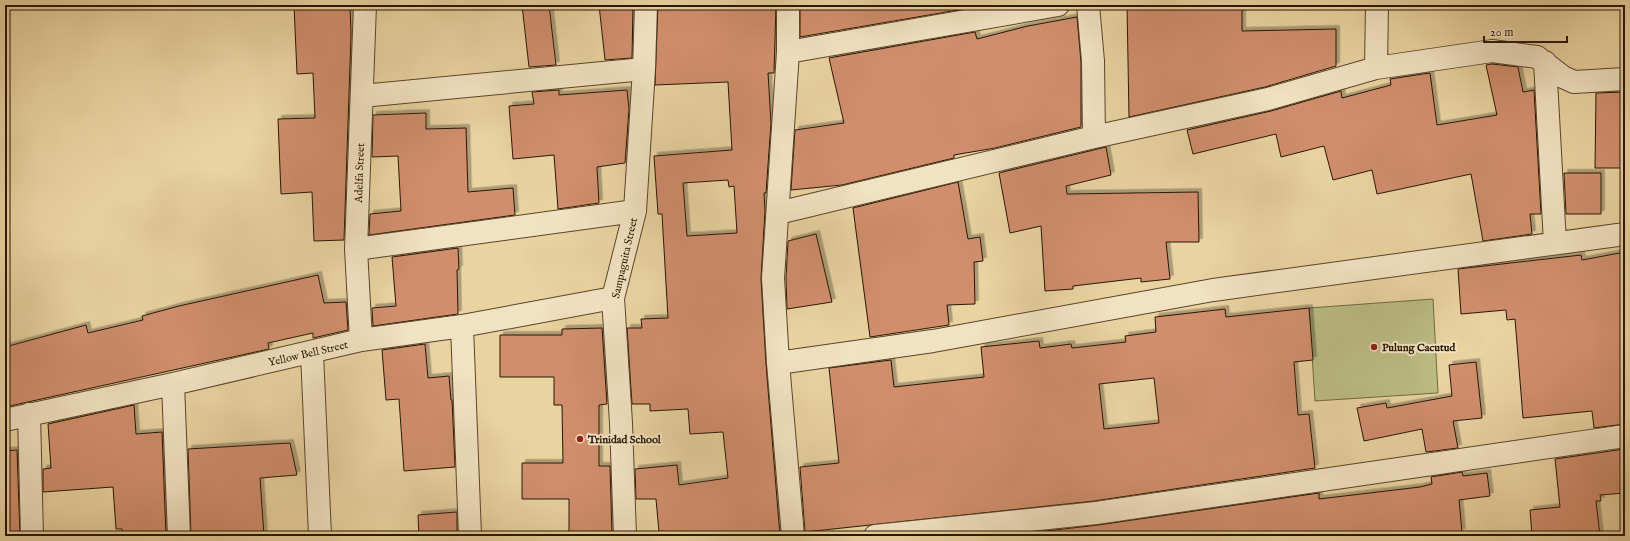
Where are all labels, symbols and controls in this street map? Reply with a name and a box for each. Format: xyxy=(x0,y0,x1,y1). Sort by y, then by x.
scale bar xyxy=(1484,18,1567,44)
text: 20 m xyxy=(1490,25,1513,40)
street label: Adelfa Street xyxy=(352,143,368,204)
street label: Sampaguita Street xyxy=(609,216,641,300)
street label: Yellow Bell Street xyxy=(267,338,350,370)
place label: Pulung Cacutud xyxy=(1382,341,1456,355)
marker: Pulung Cacutud xyxy=(1369,342,1379,352)
place label: Trinidad School xyxy=(587,433,662,447)
marker: Trinidad School xyxy=(575,434,585,444)

